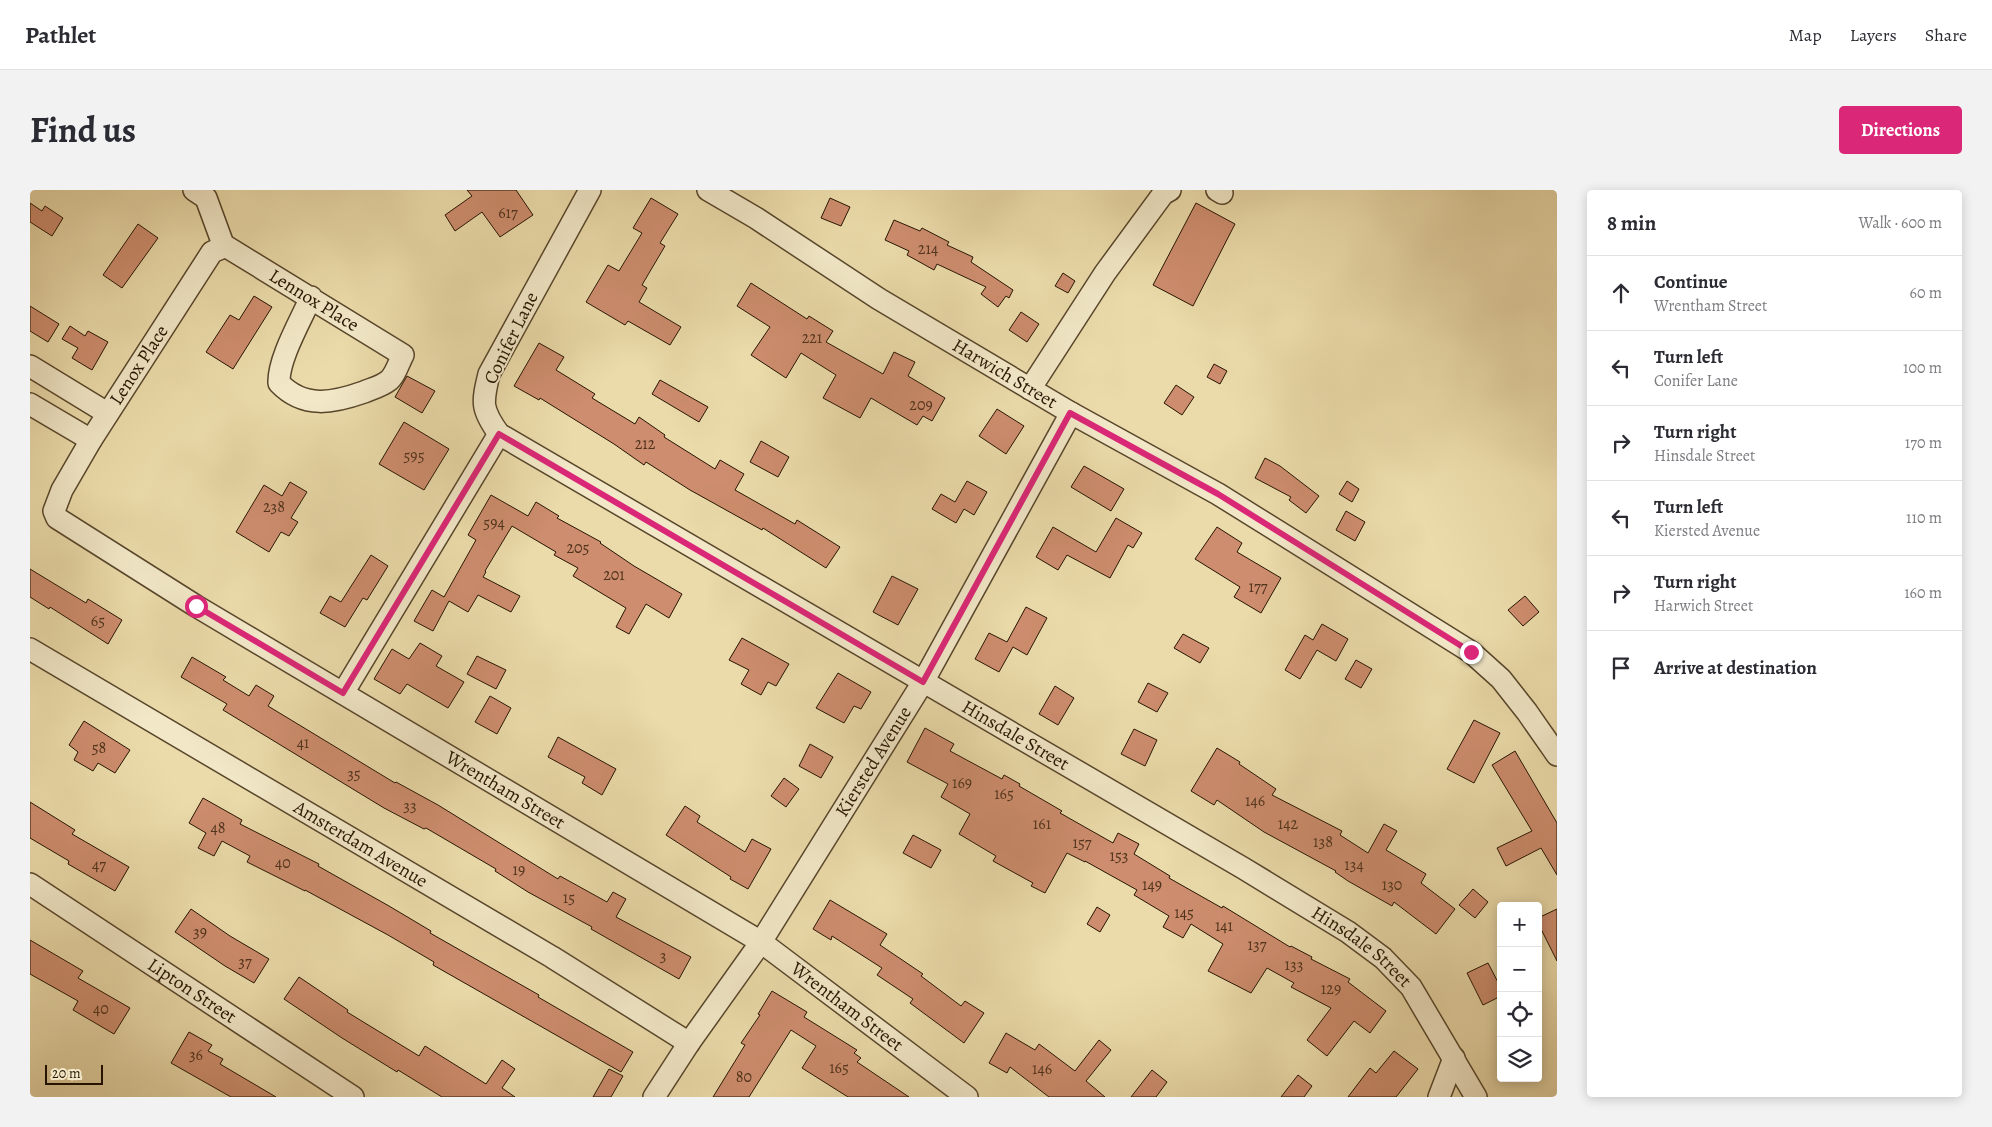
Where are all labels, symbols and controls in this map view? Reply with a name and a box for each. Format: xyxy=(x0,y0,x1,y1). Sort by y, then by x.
text: Pathlet xyxy=(25,19,96,51)
text: Map xyxy=(1789,23,1822,47)
text: Layers xyxy=(1850,23,1897,47)
text: Share xyxy=(1925,23,1967,47)
text: Find us xyxy=(30,106,136,154)
button: Directions xyxy=(1839,106,1962,154)
house number: 617 xyxy=(498,202,518,224)
text: 8 min xyxy=(1607,209,1656,237)
text: Walk · 600 m xyxy=(1859,212,1942,234)
house number: 214 xyxy=(918,238,938,260)
street label: Lennox Place xyxy=(264,263,364,338)
text: Continue xyxy=(1654,269,1728,295)
icon: ahead xyxy=(1607,279,1635,307)
text: 60 m xyxy=(1910,282,1942,304)
street label: Conifer Lane xyxy=(477,288,545,388)
text: Wrentham Street xyxy=(1654,295,1767,317)
street label: Lenox Place xyxy=(103,320,175,410)
house number: 221 xyxy=(802,327,823,349)
street label: Harwich Street xyxy=(947,332,1062,415)
text: Turn left xyxy=(1654,344,1723,370)
icon: left xyxy=(1607,354,1635,382)
text: 100 m xyxy=(1903,357,1942,379)
text: Conifer Lane xyxy=(1654,370,1738,392)
house number: 209 xyxy=(909,394,933,416)
text: Turn right xyxy=(1654,419,1736,445)
icon: right xyxy=(1607,429,1635,457)
text: 170 m xyxy=(1905,432,1942,454)
house number: 212 xyxy=(635,433,656,455)
house number: 595 xyxy=(403,445,425,467)
text: Hinsdale Street xyxy=(1654,445,1755,467)
text: Turn left xyxy=(1654,494,1723,520)
house number: 238 xyxy=(263,496,285,518)
icon: left xyxy=(1607,504,1635,532)
text: 110 m xyxy=(1906,507,1942,529)
house number: 594 xyxy=(483,512,505,534)
text: Kiersted Avenue xyxy=(1654,520,1760,542)
house number: 205 xyxy=(566,537,590,559)
house number: 201 xyxy=(603,564,625,586)
text: Turn right xyxy=(1654,569,1736,595)
house number: 177 xyxy=(1249,576,1268,598)
icon: right xyxy=(1607,579,1635,607)
text: 160 m xyxy=(1904,582,1942,604)
route start xyxy=(185,595,208,618)
text: Harwich Street xyxy=(1654,595,1753,617)
house number: 65 xyxy=(91,610,105,632)
route end xyxy=(1460,641,1483,664)
icon: arrive xyxy=(1607,654,1635,682)
text: Arrive at destination xyxy=(1654,655,1817,681)
street label: Hinsdale Street xyxy=(957,694,1074,777)
street label: Kiersted Avenue xyxy=(829,701,918,822)
house number: 41 xyxy=(297,732,310,754)
house number: 58 xyxy=(92,737,106,759)
street label: Wrentham Street xyxy=(440,744,570,836)
house number: 35 xyxy=(347,763,361,785)
house number: 169 xyxy=(952,772,972,794)
house number: 165 xyxy=(994,783,1014,805)
house number: 146 xyxy=(1245,790,1265,812)
street label: Amsterdam Avenue xyxy=(288,794,432,894)
house number: 33 xyxy=(403,795,417,817)
house number: 161 xyxy=(1033,813,1052,835)
house number: 142 xyxy=(1278,813,1299,835)
house number: 48 xyxy=(210,817,226,839)
house number: 138 xyxy=(1313,831,1333,853)
house number: 157 xyxy=(1072,832,1092,854)
house number: 153 xyxy=(1109,845,1129,867)
house number: 40 xyxy=(275,852,291,874)
house number: 47 xyxy=(92,854,106,876)
house number: 134 xyxy=(1344,854,1364,876)
house number: 19 xyxy=(513,859,525,881)
house number: 149 xyxy=(1142,874,1162,896)
house number: 130 xyxy=(1382,874,1402,896)
house number: 15 xyxy=(563,887,575,909)
street label: Hinsdale Street xyxy=(1307,900,1417,993)
house number: 145 xyxy=(1174,902,1194,924)
map controls xyxy=(1497,902,1542,1082)
button: + xyxy=(1497,902,1542,947)
house number: 141 xyxy=(1215,915,1234,937)
house number: 39 xyxy=(193,921,207,943)
house number: 137 xyxy=(1248,934,1267,956)
house number: 3 xyxy=(660,945,666,967)
button: − xyxy=(1497,947,1542,992)
house number: 37 xyxy=(238,951,252,973)
street label: Lipton Street xyxy=(142,952,242,1030)
house number: 133 xyxy=(1285,954,1303,976)
street label: Wrentham Street xyxy=(785,955,909,1058)
house number: 129 xyxy=(1321,978,1341,1000)
button: locate xyxy=(1497,992,1542,1037)
house number: 40 xyxy=(93,998,109,1020)
button: layers xyxy=(1497,1037,1542,1082)
house number: 36 xyxy=(189,1044,203,1066)
house number: 165 xyxy=(829,1057,849,1079)
house number: 146 xyxy=(1032,1058,1052,1080)
scale bar xyxy=(45,1062,102,1085)
text: 20 m xyxy=(52,1064,81,1083)
house number: 80 xyxy=(736,1066,752,1088)

